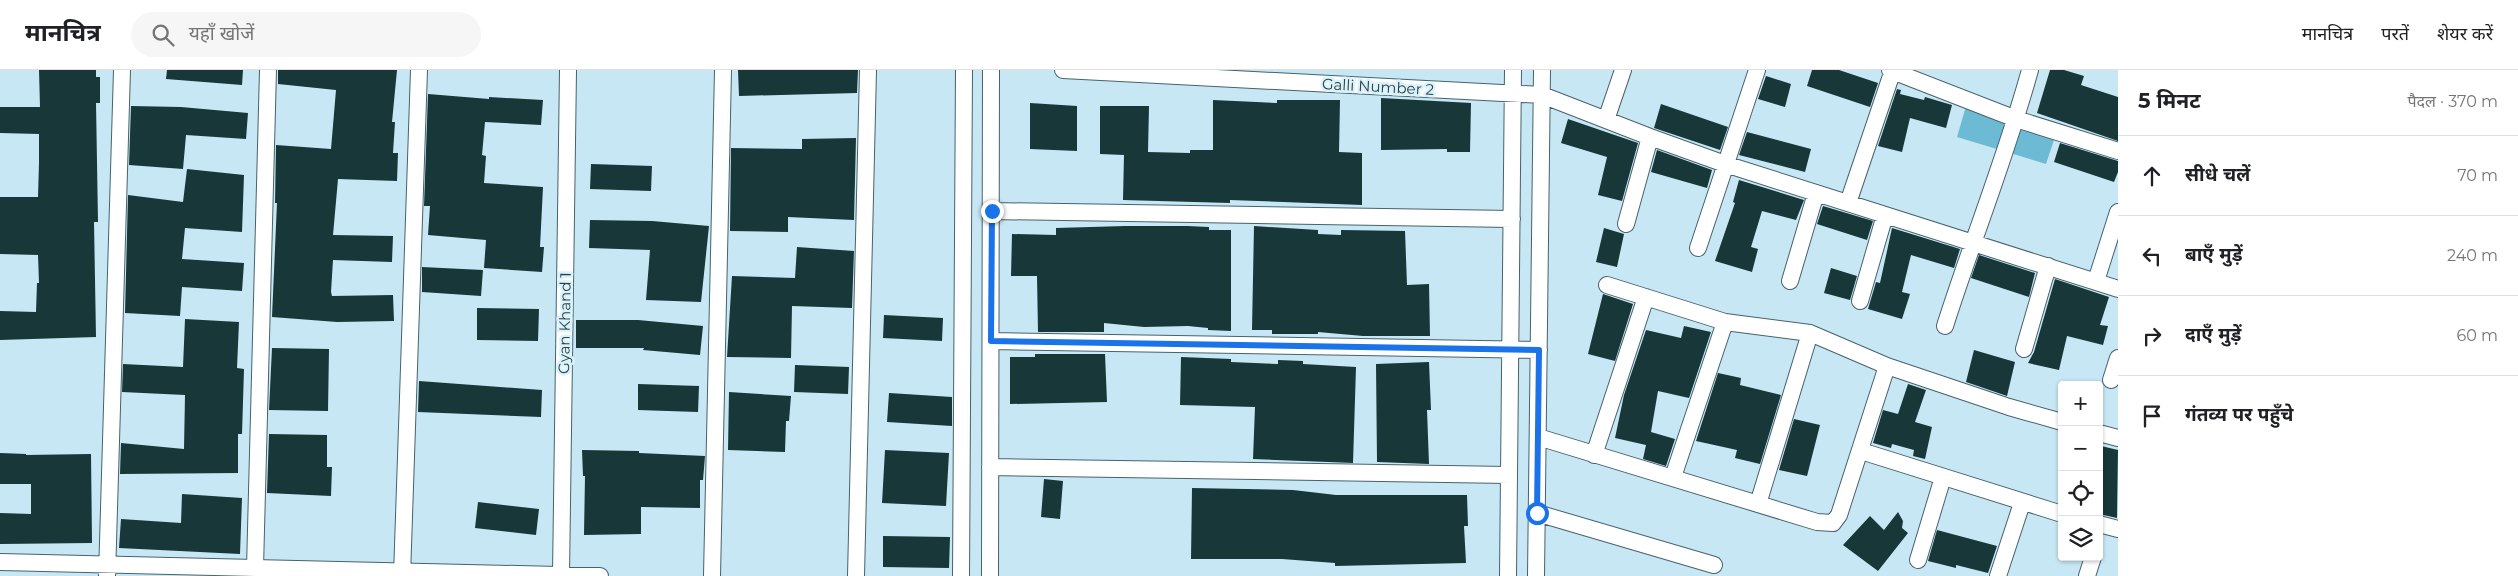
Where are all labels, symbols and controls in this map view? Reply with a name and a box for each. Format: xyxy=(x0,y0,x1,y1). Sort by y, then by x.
search box xyxy=(131,12,481,57)
text: मानचित्र xyxy=(25,18,101,47)
icon: search xyxy=(149,21,177,49)
text: यहाँ खोजें xyxy=(189,22,254,45)
text: मानचित्र xyxy=(2302,23,2353,45)
text: परतें xyxy=(2381,23,2409,45)
text: शेयर करें xyxy=(2437,23,2493,45)
street label: Galli Number 2 xyxy=(1321,74,1435,99)
text: 5 मिनट xyxy=(2138,88,2201,113)
text: पैदल · 370 m xyxy=(2407,92,2498,111)
icon: ahead xyxy=(2138,162,2166,190)
text: सीधे चलें xyxy=(2185,163,2250,186)
text: 70 m xyxy=(2457,166,2498,185)
route end xyxy=(981,200,1004,223)
icon: left xyxy=(2138,242,2166,270)
text: बाएँ मुड़ें xyxy=(2185,243,2242,266)
text: 240 m xyxy=(2447,246,2498,265)
street label: Gyan Khand 1 xyxy=(554,272,575,374)
icon: right xyxy=(2138,322,2166,350)
text: दाएँ मुड़ें xyxy=(2185,323,2241,346)
text: 60 m xyxy=(2456,326,2498,345)
map controls xyxy=(2058,381,2103,561)
button: + xyxy=(2058,381,2103,426)
icon: arrive xyxy=(2138,402,2166,430)
text: गंतव्य पर पहुँचे xyxy=(2185,403,2293,426)
button: − xyxy=(2058,426,2103,471)
button: locate xyxy=(2058,471,2103,516)
route start xyxy=(1526,502,1549,525)
button: layers xyxy=(2058,516,2103,561)

